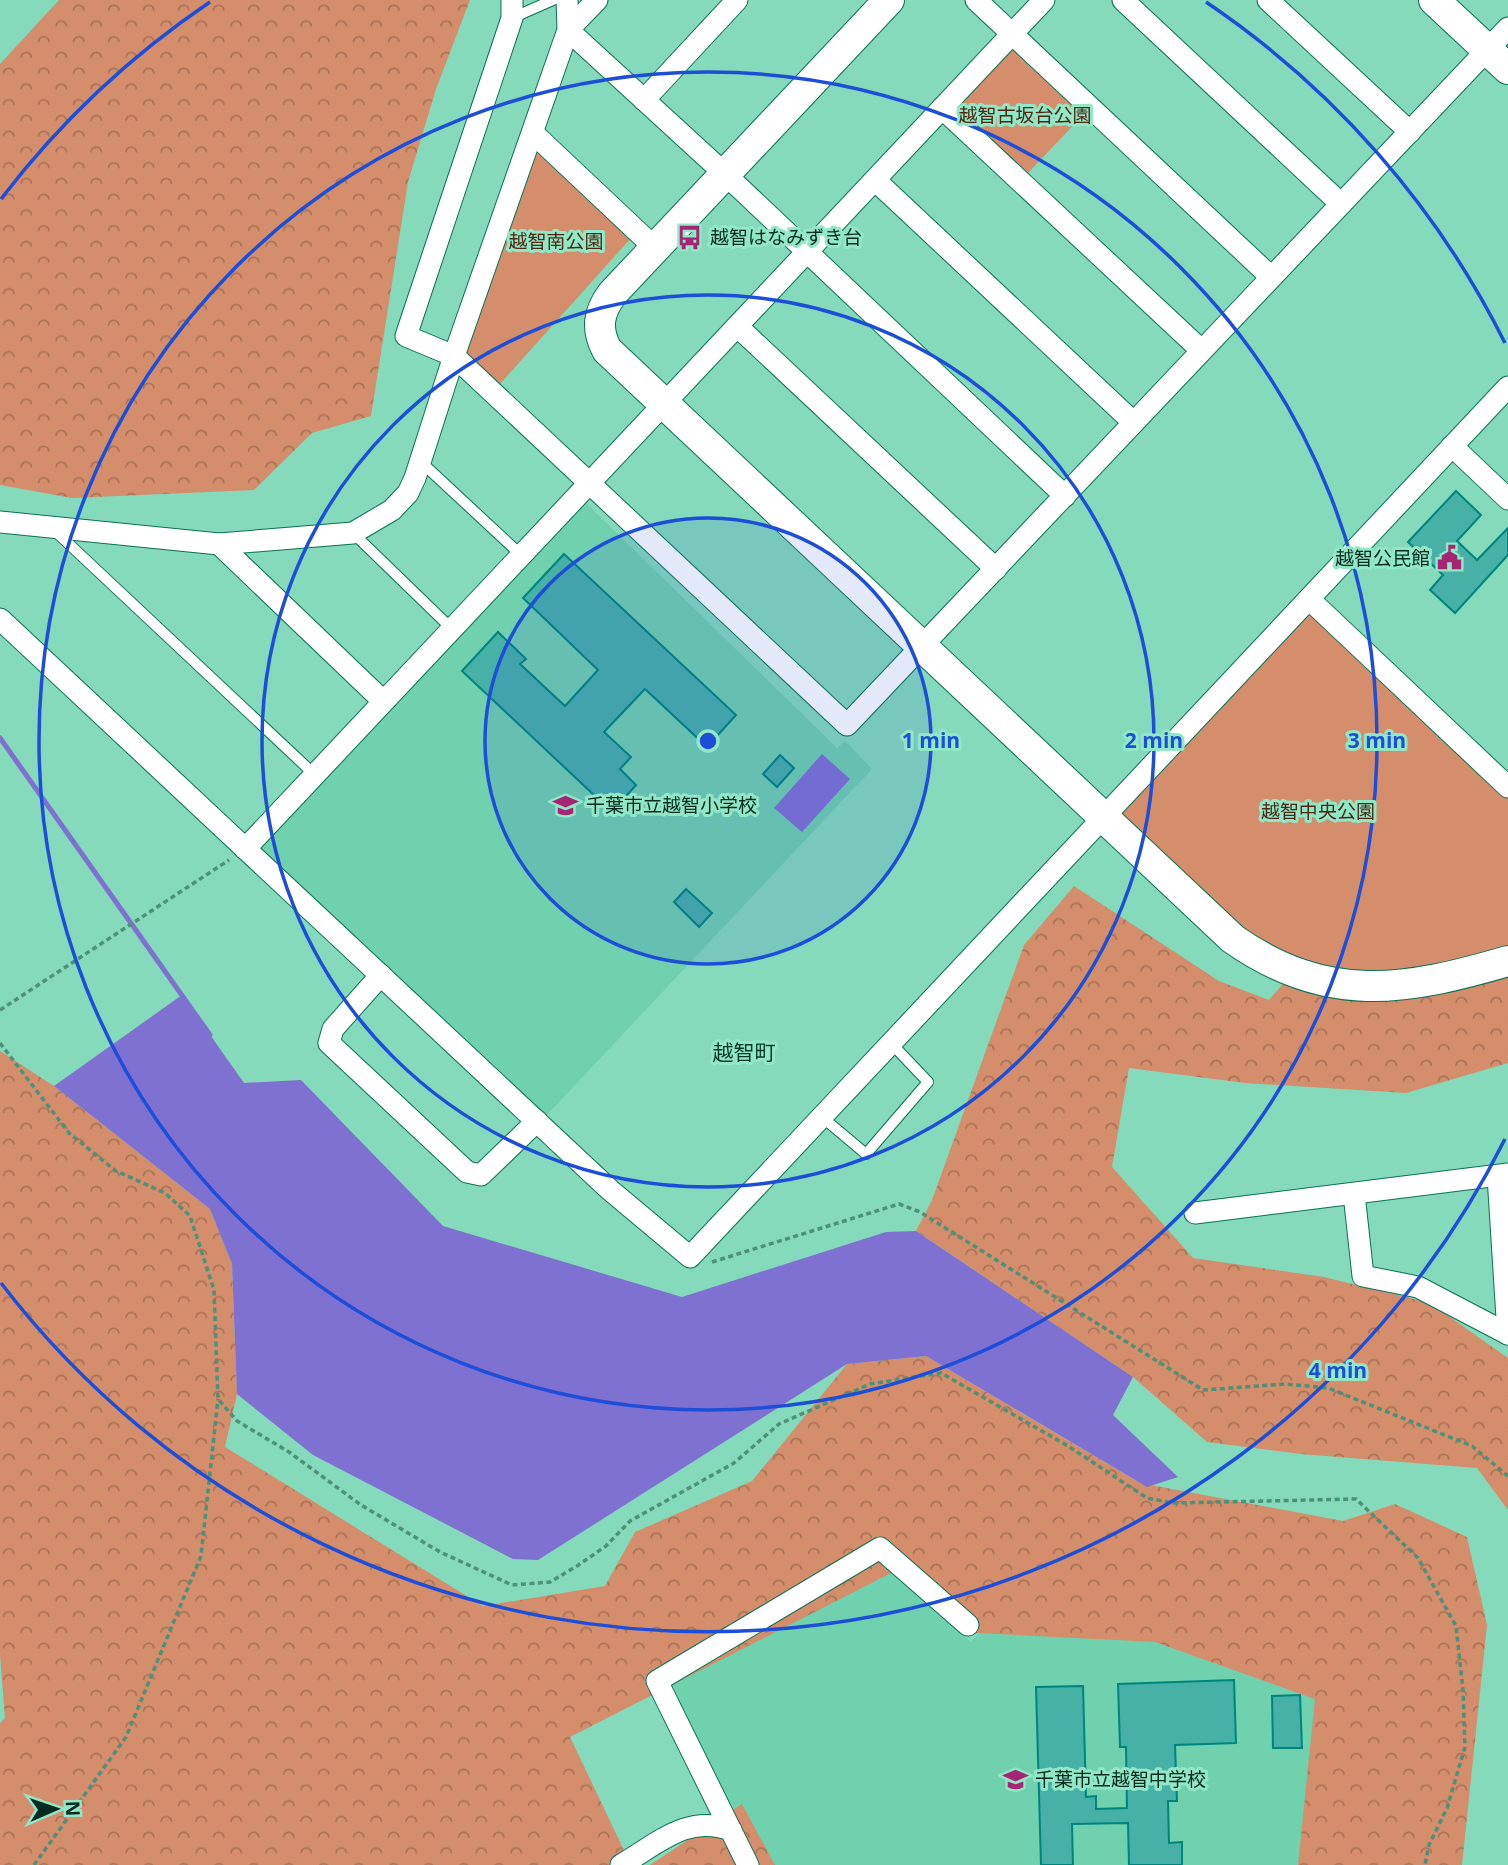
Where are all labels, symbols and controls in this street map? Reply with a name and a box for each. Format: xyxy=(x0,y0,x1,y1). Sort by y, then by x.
park label: 越智古坂台公園 xyxy=(958,102,1092,128)
bus stop icon: 越智はなみずき台 xyxy=(676,223,704,251)
place label: 越智はなみずき台 xyxy=(710,224,862,250)
park label: 越智南公園 xyxy=(508,228,604,254)
public building icon: 越智公民館 xyxy=(1436,544,1464,572)
place label: 越智公民館 xyxy=(1335,545,1430,571)
text: 1 min xyxy=(902,726,960,754)
text: 2 min xyxy=(1125,726,1183,754)
text: 3 min xyxy=(1348,726,1406,754)
centre of rings xyxy=(696,729,720,753)
school or university icon: 千葉市立越智小学校 xyxy=(552,791,580,819)
place label: 千葉市立越智小学校 xyxy=(586,792,757,818)
park label: 越智中央公園 xyxy=(1261,798,1375,824)
district label: 越智町 xyxy=(713,1038,776,1066)
text: 4 min xyxy=(1309,1356,1367,1384)
school or university icon: 千葉市立越智中学校 xyxy=(1001,1765,1029,1793)
place label: 千葉市立越智中学校 xyxy=(1035,1766,1206,1792)
north arrow xyxy=(21,1774,91,1844)
text: N xyxy=(60,1800,86,1817)

